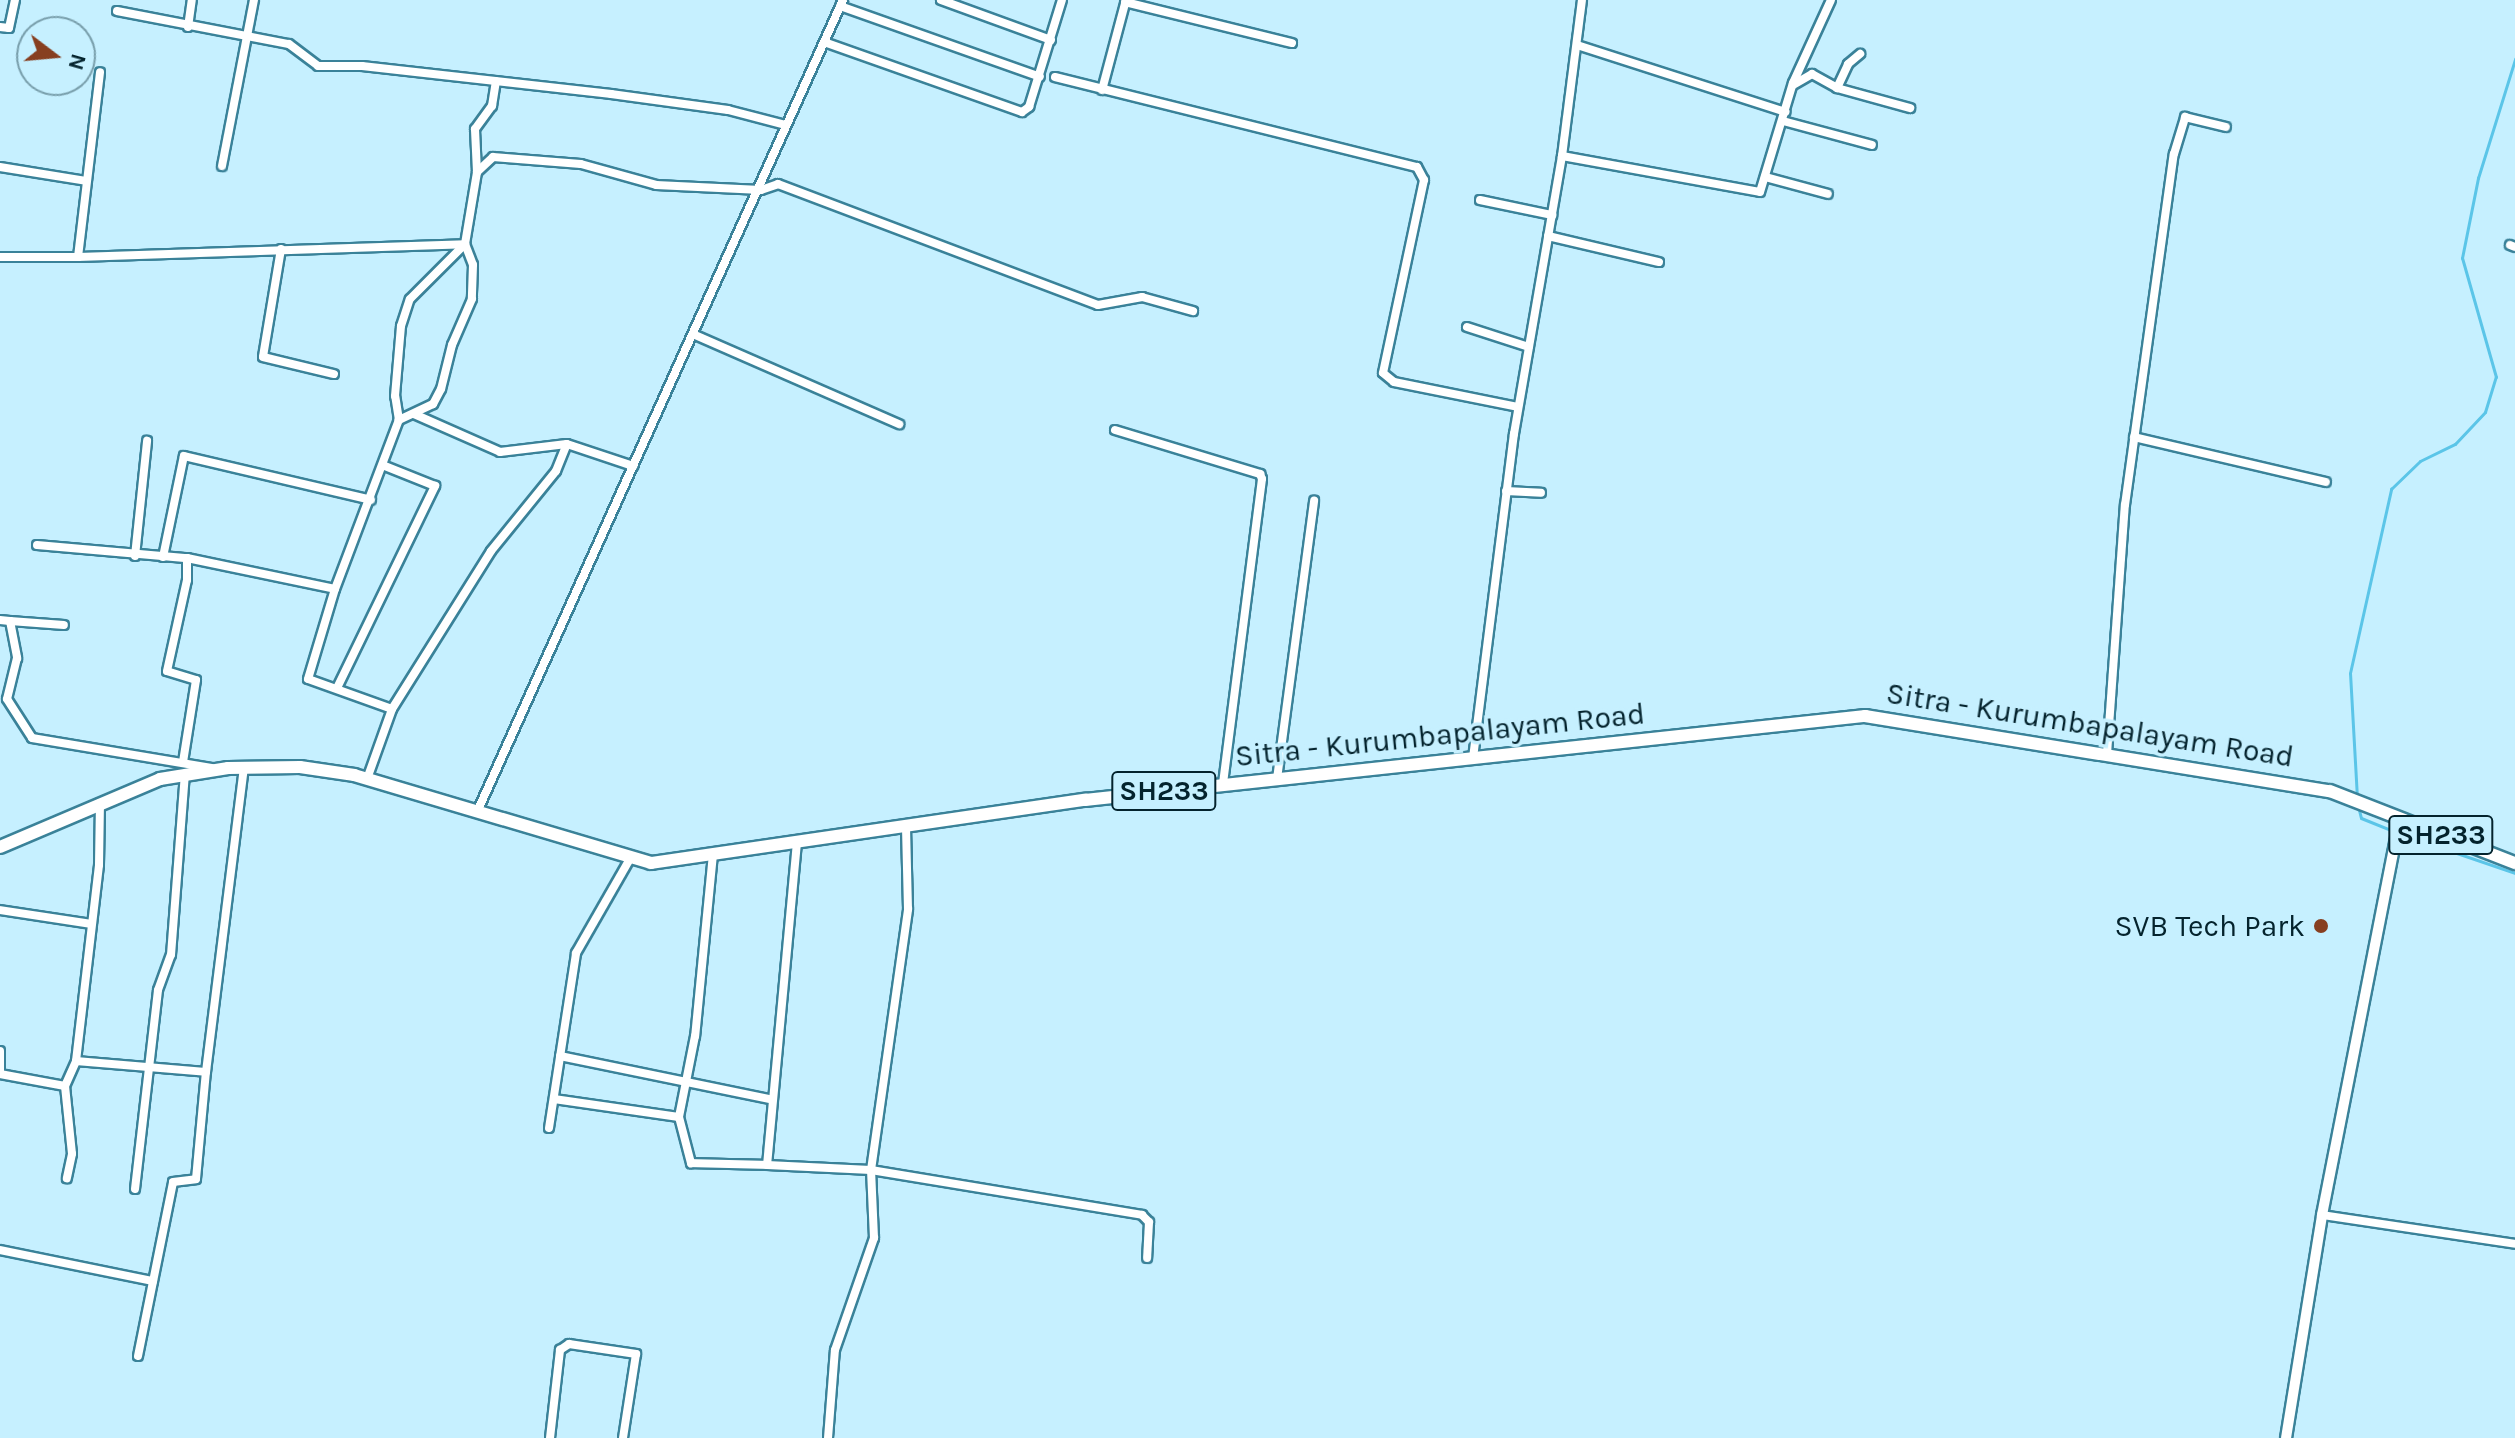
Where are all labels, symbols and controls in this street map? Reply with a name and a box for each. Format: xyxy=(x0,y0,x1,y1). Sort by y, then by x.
north arrow xyxy=(16,16,96,96)
text: N xyxy=(62,51,92,73)
street label: Sitra - Kurumbapalayam Road xyxy=(1884,675,2296,775)
street label: Sitra - Kurumbapalayam Road xyxy=(1233,696,1647,774)
road number: SH233 xyxy=(1110,767,1218,815)
road number: SH233 xyxy=(2387,811,2495,859)
place label: SVB Tech Park xyxy=(2114,908,2305,944)
marker: SVB Tech Park xyxy=(2312,917,2330,935)

